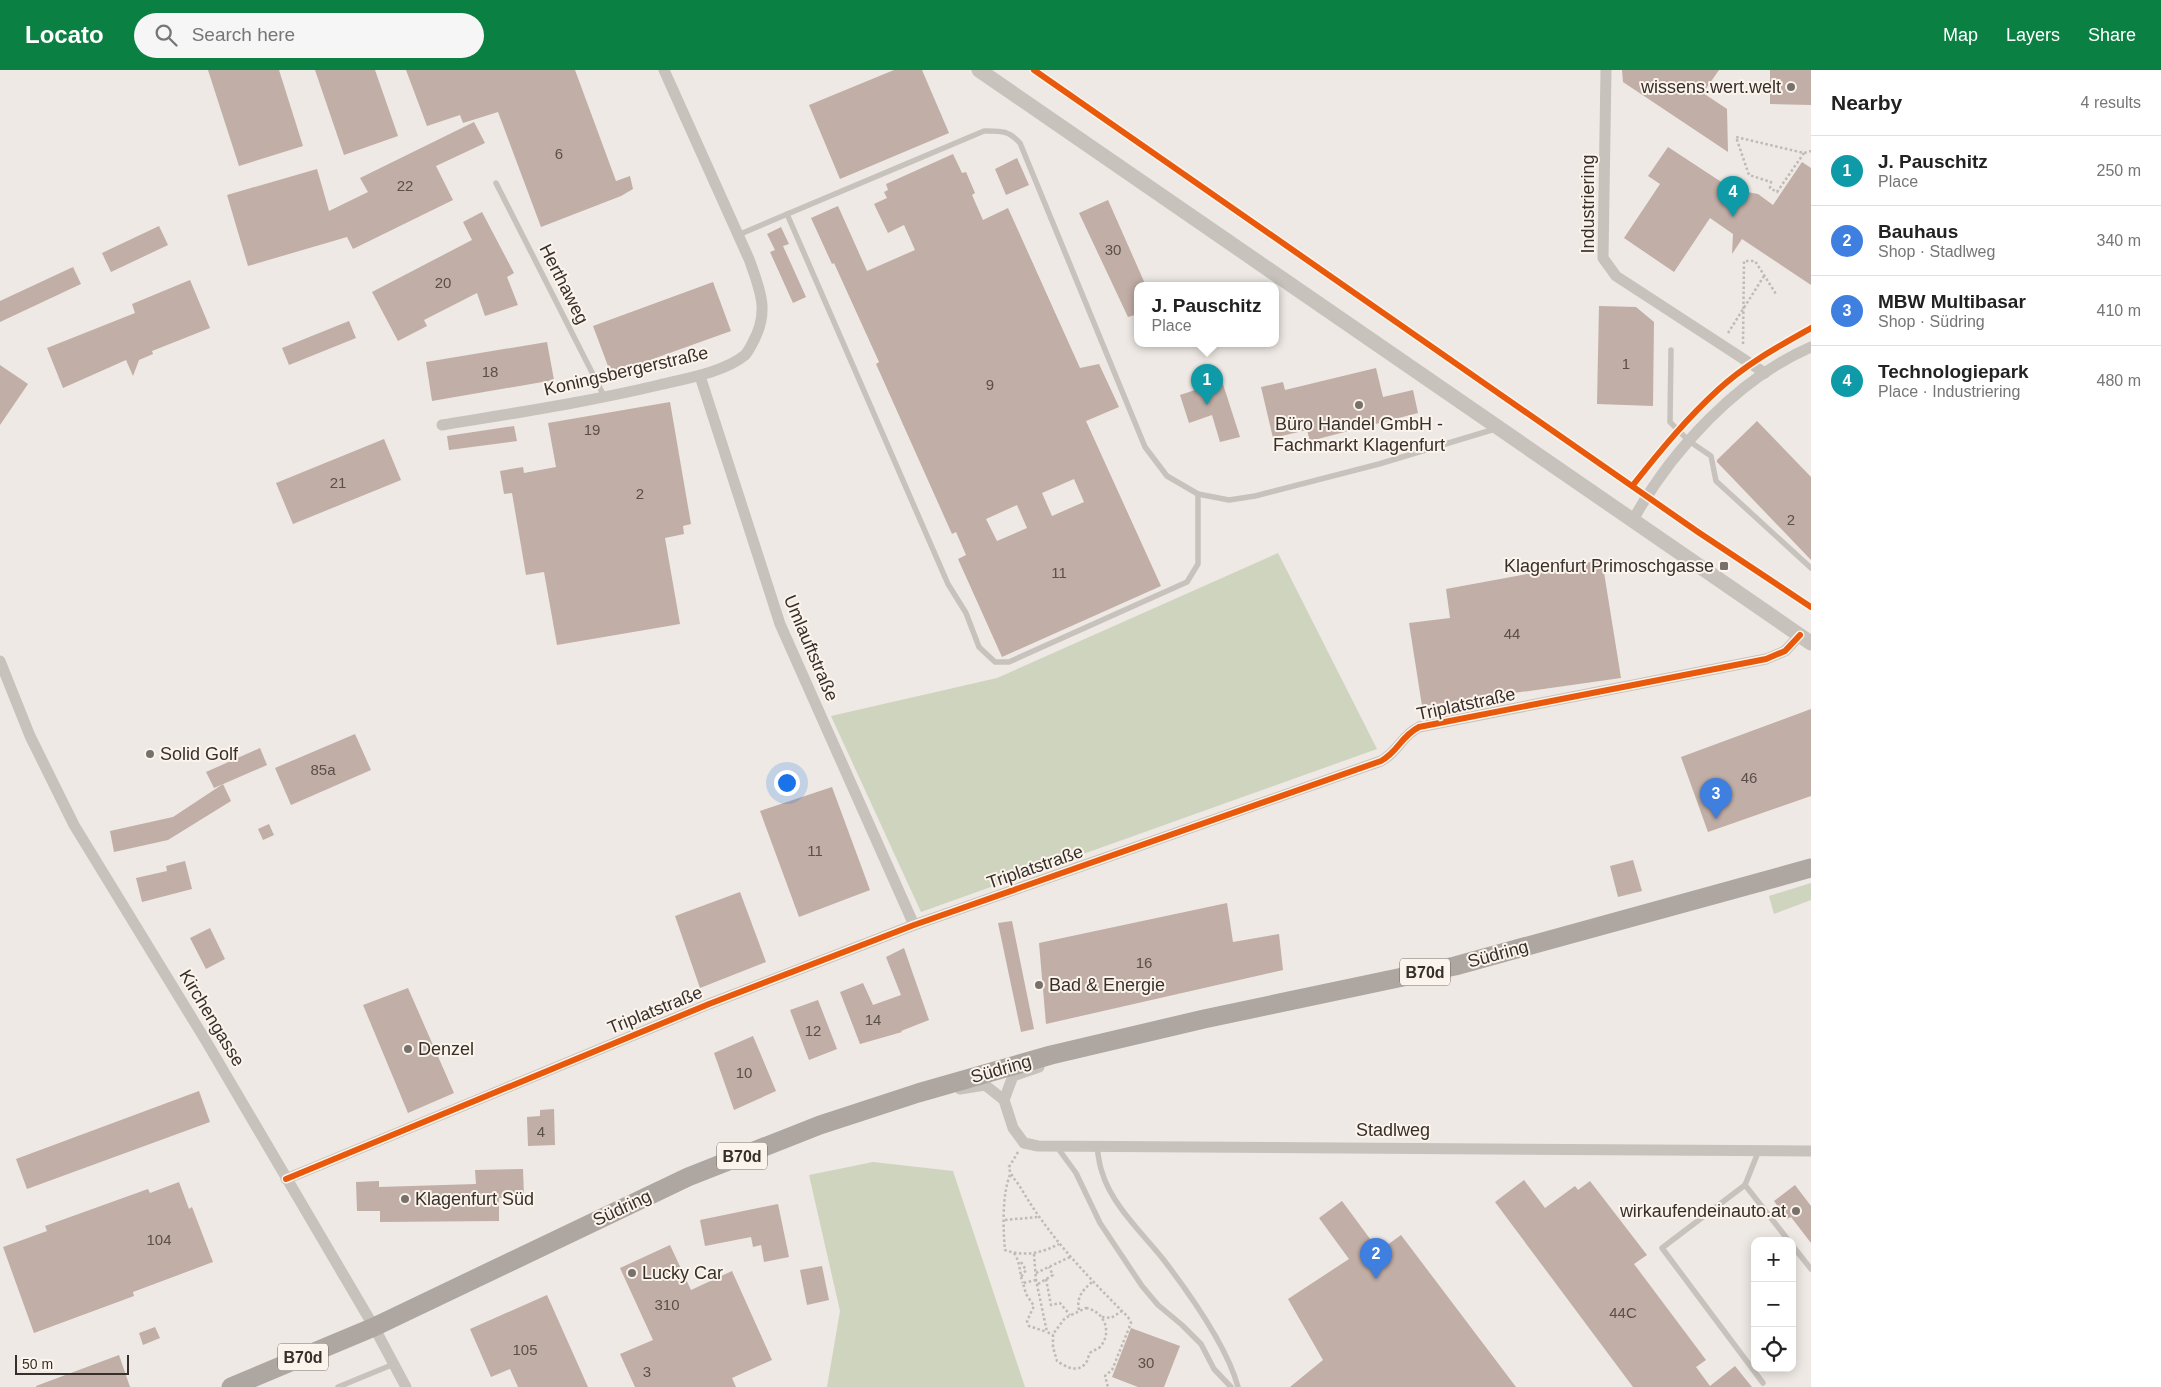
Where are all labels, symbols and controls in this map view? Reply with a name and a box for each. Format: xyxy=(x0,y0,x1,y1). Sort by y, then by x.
search box xyxy=(134,13,484,58)
text: Locato xyxy=(25,21,104,48)
icon: search xyxy=(152,21,180,49)
text: Search here xyxy=(192,24,295,45)
text: Map xyxy=(1943,25,1978,45)
text: Layers xyxy=(2006,25,2060,45)
text: Share xyxy=(2088,25,2136,45)
place label: wissens.wert.welt xyxy=(1640,77,1781,97)
marker: wissens.wert.welt xyxy=(1785,81,1797,93)
text: Nearby xyxy=(1831,91,1902,114)
text: 4 results xyxy=(2081,94,2141,111)
house number: 6 xyxy=(555,145,563,162)
text: J. Pauschitz xyxy=(1878,151,1988,172)
street label: Industriering xyxy=(1578,154,1598,254)
text: 1 xyxy=(1843,162,1851,179)
text: 250 m xyxy=(2097,162,2141,179)
text: Place xyxy=(1878,173,1918,190)
pin: 4 xyxy=(1717,176,1749,217)
house number: 22 xyxy=(397,177,413,194)
text: Bauhaus xyxy=(1878,221,1958,242)
text: 2 xyxy=(1843,232,1851,249)
text: 340 m xyxy=(2097,232,2141,249)
street label: Herthaweg xyxy=(535,241,593,327)
house number: 30 xyxy=(1105,241,1121,258)
text: Shop · Stadlweg xyxy=(1878,243,1995,260)
house number: 20 xyxy=(435,274,451,291)
popup xyxy=(1134,282,1279,347)
text: MBW Multibasar xyxy=(1878,291,2026,312)
text: J. Pauschitz xyxy=(1152,295,1261,316)
text: 3 xyxy=(1843,302,1851,319)
text: 410 m xyxy=(2097,302,2141,319)
text: Shop · Südring xyxy=(1878,313,1985,330)
text: Place xyxy=(1152,317,1192,334)
street label: Koningsbergerstraße xyxy=(542,342,710,400)
house number: 1 xyxy=(1622,355,1630,372)
text: Technologiepark xyxy=(1878,361,2029,382)
house number: 18 xyxy=(482,363,498,380)
pin: 1 xyxy=(1191,364,1223,405)
text: 4 xyxy=(1843,372,1851,389)
text: 480 m xyxy=(2097,372,2141,389)
house number: 9 xyxy=(986,376,994,393)
text: Place · Industriering xyxy=(1878,383,2020,400)
marker: Büro Handel GmbH - Fachmarkt Klagenfurt xyxy=(1353,399,1365,411)
place label: Büro Handel GmbH - Fachmarkt Klagenfurt xyxy=(1273,414,1445,455)
house number: 19 xyxy=(584,421,600,438)
house number: 21 xyxy=(330,474,346,491)
house number: 2 xyxy=(636,485,644,502)
house number: 2 xyxy=(1787,511,1795,528)
place label: Klagenfurt Primoschgasse xyxy=(1504,556,1714,576)
marker: Klagenfurt Primoschgasse xyxy=(1718,560,1730,572)
house number: 11 xyxy=(1051,564,1067,581)
street label: Umlauftstraße xyxy=(780,592,842,704)
house number: 44 xyxy=(1504,625,1520,642)
street label: Triplatstraße xyxy=(1415,684,1517,724)
place label: Solid Golf xyxy=(160,744,239,764)
marker: Solid Golf xyxy=(144,748,156,760)
house number: 85a xyxy=(310,761,336,778)
house number: 46 xyxy=(1741,769,1757,786)
your location xyxy=(774,770,800,796)
pin: 3 xyxy=(1700,778,1732,819)
street label: Triplatstraße xyxy=(984,841,1086,893)
house number: 11 xyxy=(807,842,823,859)
street label: Südring xyxy=(1465,936,1531,972)
house number: 16 xyxy=(1136,954,1152,971)
road number: B70d xyxy=(1400,959,1450,986)
street label: Kirchengasse xyxy=(175,966,249,1070)
place label: Bad & Energie xyxy=(1049,975,1165,995)
marker: Bad & Energie xyxy=(1033,979,1045,991)
street label: Triplatstraße xyxy=(605,982,705,1038)
house number: 14 xyxy=(865,1011,881,1028)
house number: 12 xyxy=(805,1022,821,1039)
place label: Denzel xyxy=(418,1039,474,1059)
marker: Denzel xyxy=(402,1043,414,1055)
street label: Südring xyxy=(968,1051,1034,1087)
house number: 10 xyxy=(736,1064,752,1081)
street label: Stadlweg xyxy=(1356,1120,1430,1140)
house number: 4 xyxy=(537,1123,545,1140)
road number: B70d xyxy=(717,1142,767,1170)
street label: Südring xyxy=(590,1186,654,1230)
place label: Klagenfurt Süd xyxy=(415,1189,534,1209)
marker: Klagenfurt Süd xyxy=(399,1193,411,1205)
place label: wirkaufendeinauto.at xyxy=(1619,1201,1786,1221)
marker: wirkaufendeinauto.at xyxy=(1790,1205,1802,1217)
house number: 104 xyxy=(146,1231,172,1248)
map controls xyxy=(1751,1237,1796,1372)
button: + xyxy=(1751,1237,1796,1282)
pin: 2 xyxy=(1360,1238,1392,1279)
place label: Lucky Car xyxy=(642,1263,723,1283)
marker: Lucky Car xyxy=(626,1267,638,1279)
button: − xyxy=(1751,1282,1796,1327)
house number: 310 xyxy=(654,1296,680,1313)
house number: 44C xyxy=(1609,1304,1637,1321)
button: locate xyxy=(1751,1327,1796,1372)
house number: 105 xyxy=(512,1341,538,1358)
road number: B70d xyxy=(278,1344,328,1370)
scale bar xyxy=(15,1352,129,1375)
house number: 30 xyxy=(1138,1354,1154,1371)
text: 50 m xyxy=(22,1356,53,1372)
house number: 3 xyxy=(643,1363,651,1380)

